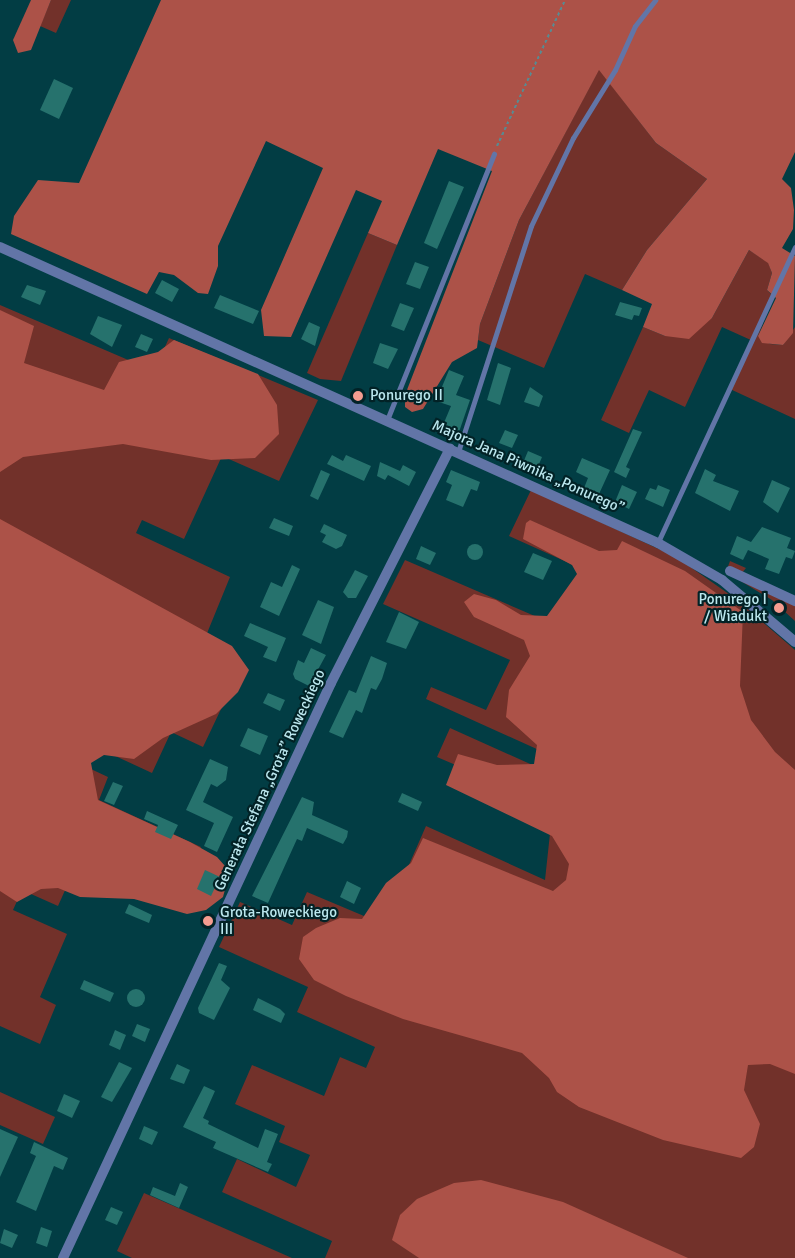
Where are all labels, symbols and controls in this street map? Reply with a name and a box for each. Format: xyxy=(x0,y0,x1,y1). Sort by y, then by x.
place label: Ponurego II xyxy=(370,387,443,405)
marker: Ponurego II xyxy=(351,389,365,403)
street label: Majora Jana Piwnika „Ponurego” xyxy=(429,416,627,518)
place label: Ponurego I / Wiadukt xyxy=(699,590,767,625)
marker: Ponurego I / Wiadukt xyxy=(772,601,786,615)
street label: Generała Stefana „Grota” Roweckiego xyxy=(211,667,329,893)
place label: Grota-Roweckiego III xyxy=(220,903,337,938)
marker: Grota-Roweckiego III xyxy=(201,914,215,928)

